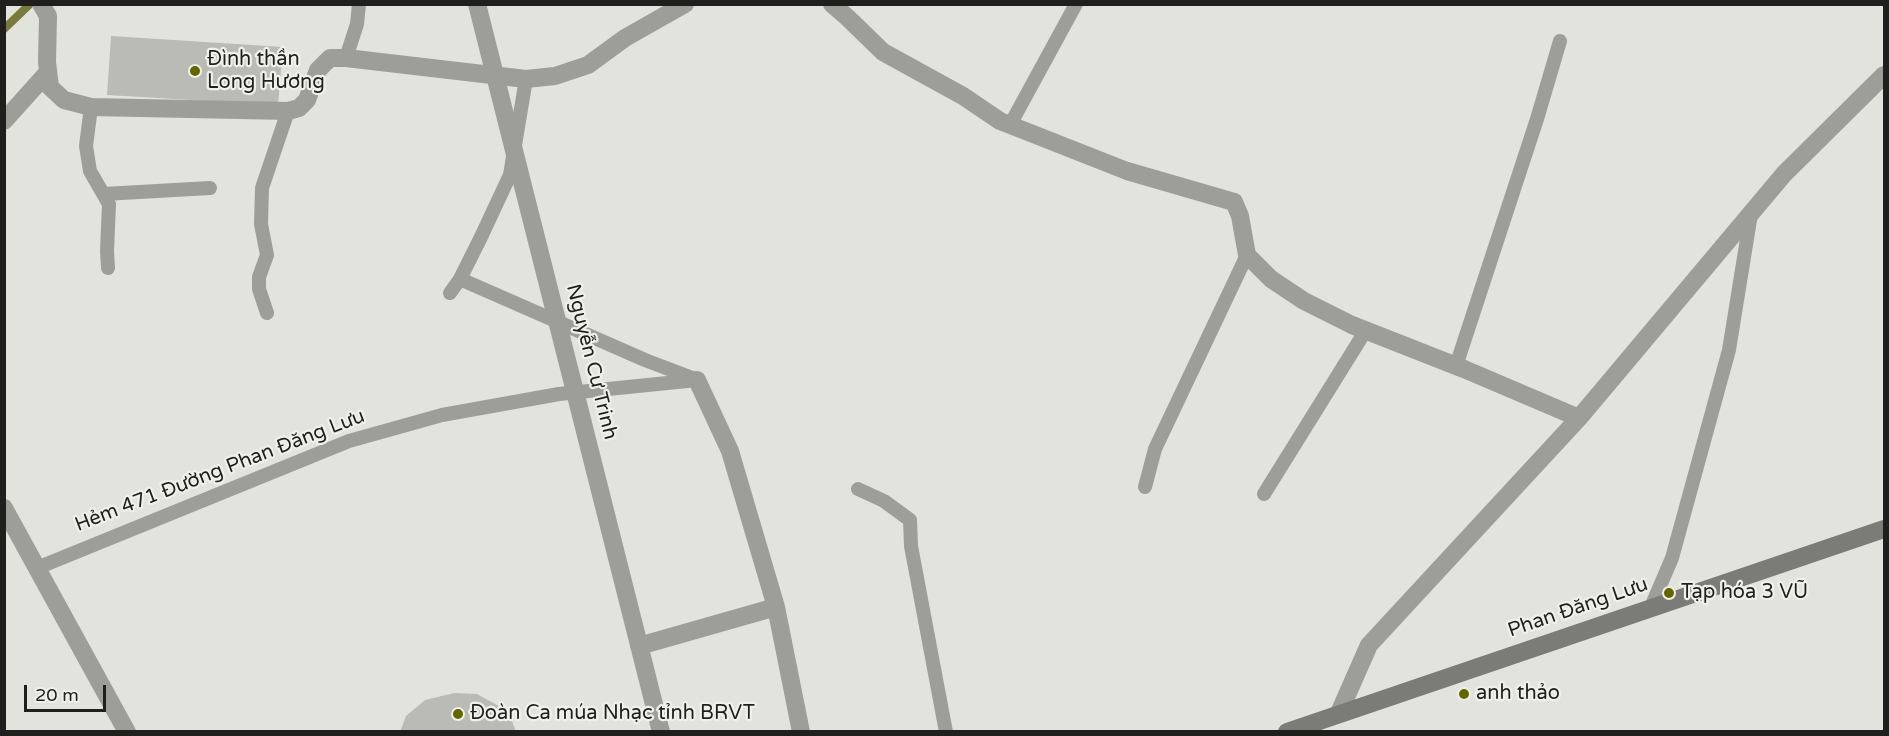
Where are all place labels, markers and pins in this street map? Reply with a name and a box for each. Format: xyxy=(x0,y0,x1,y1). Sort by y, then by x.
place label: Đình thần Long Hương xyxy=(207,48,325,95)
marker: Đình thần Long Hương xyxy=(188,64,202,78)
place label: Tạp hóa 3 VŨ xyxy=(1681,581,1808,605)
marker: Tạp hóa 3 VŨ xyxy=(1662,586,1676,600)
place label: anh thảo xyxy=(1476,682,1560,706)
marker: anh thảo xyxy=(1457,687,1471,701)
place label: Đoàn Ca múa Nhạc tỉnh BRVT xyxy=(470,702,755,726)
marker: Đoàn Ca múa Nhạc tỉnh BRVT xyxy=(451,707,465,721)

